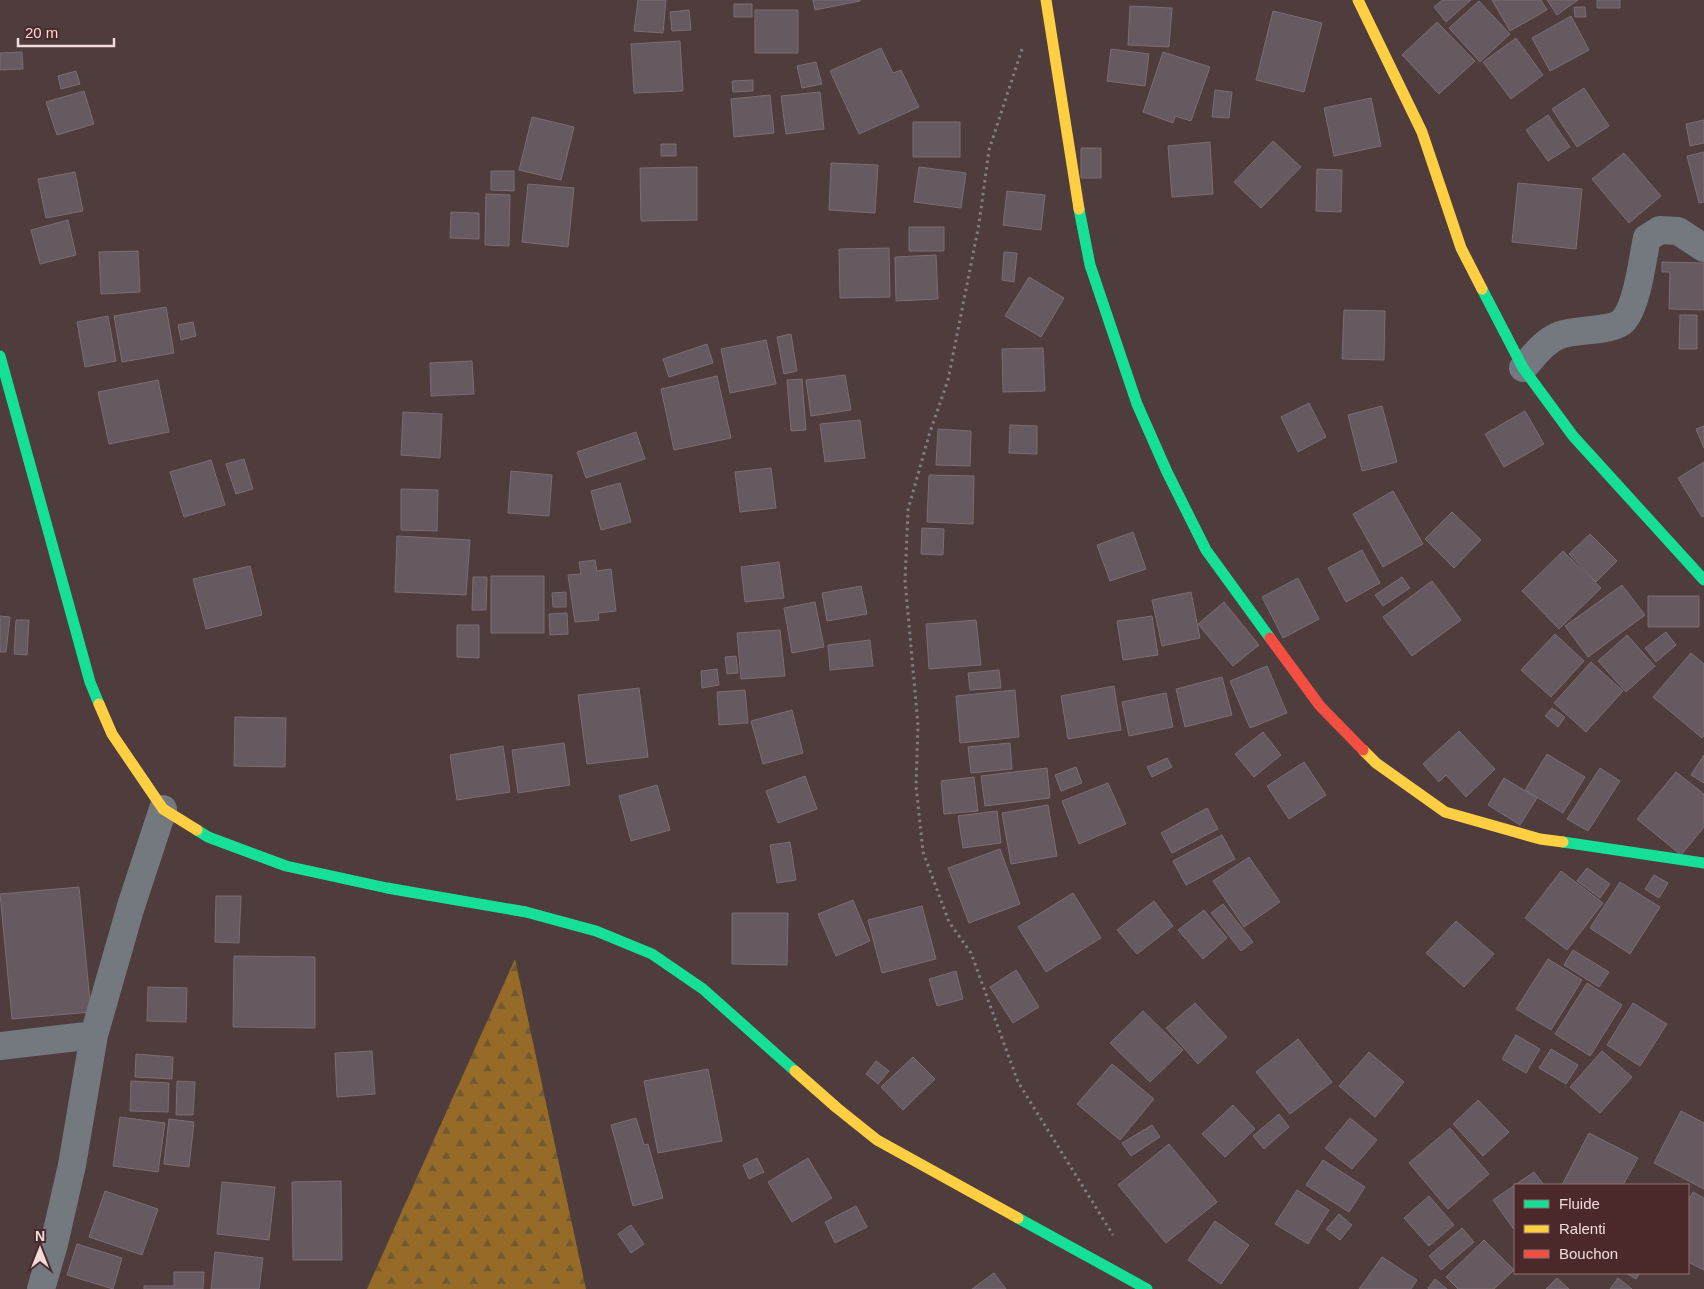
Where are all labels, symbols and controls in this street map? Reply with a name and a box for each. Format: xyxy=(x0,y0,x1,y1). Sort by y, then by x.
scale bar xyxy=(18,15,114,47)
text: 20 m xyxy=(25,24,58,41)
legend xyxy=(1514,1184,1689,1274)
text: Fluide xyxy=(1559,1195,1600,1212)
text: Ralenti xyxy=(1559,1220,1606,1237)
north arrow xyxy=(15,1224,65,1274)
text: N xyxy=(35,1228,45,1244)
text: Bouchon xyxy=(1559,1245,1618,1262)

